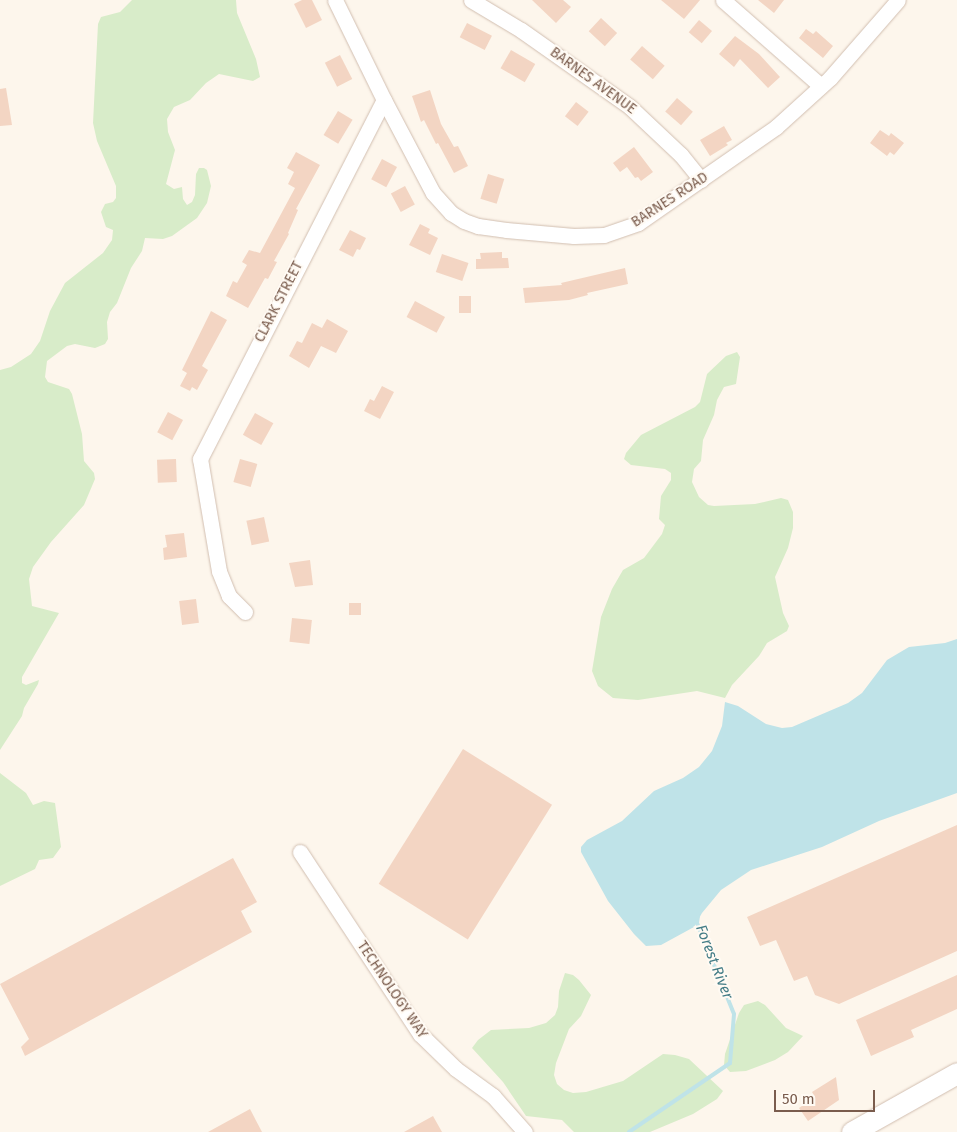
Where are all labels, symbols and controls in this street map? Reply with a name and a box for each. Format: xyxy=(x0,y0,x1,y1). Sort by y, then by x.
street label: BARNES AVENUE xyxy=(547,44,639,118)
street label: BARNES ROAD xyxy=(628,169,712,231)
street label: CLARK STREET xyxy=(251,259,307,345)
water label: Forest River xyxy=(692,922,736,1002)
street label: TECHNOLOGY WAY xyxy=(353,938,431,1042)
scale bar xyxy=(777,1080,878,1112)
text: 50 m xyxy=(782,1090,815,1108)

